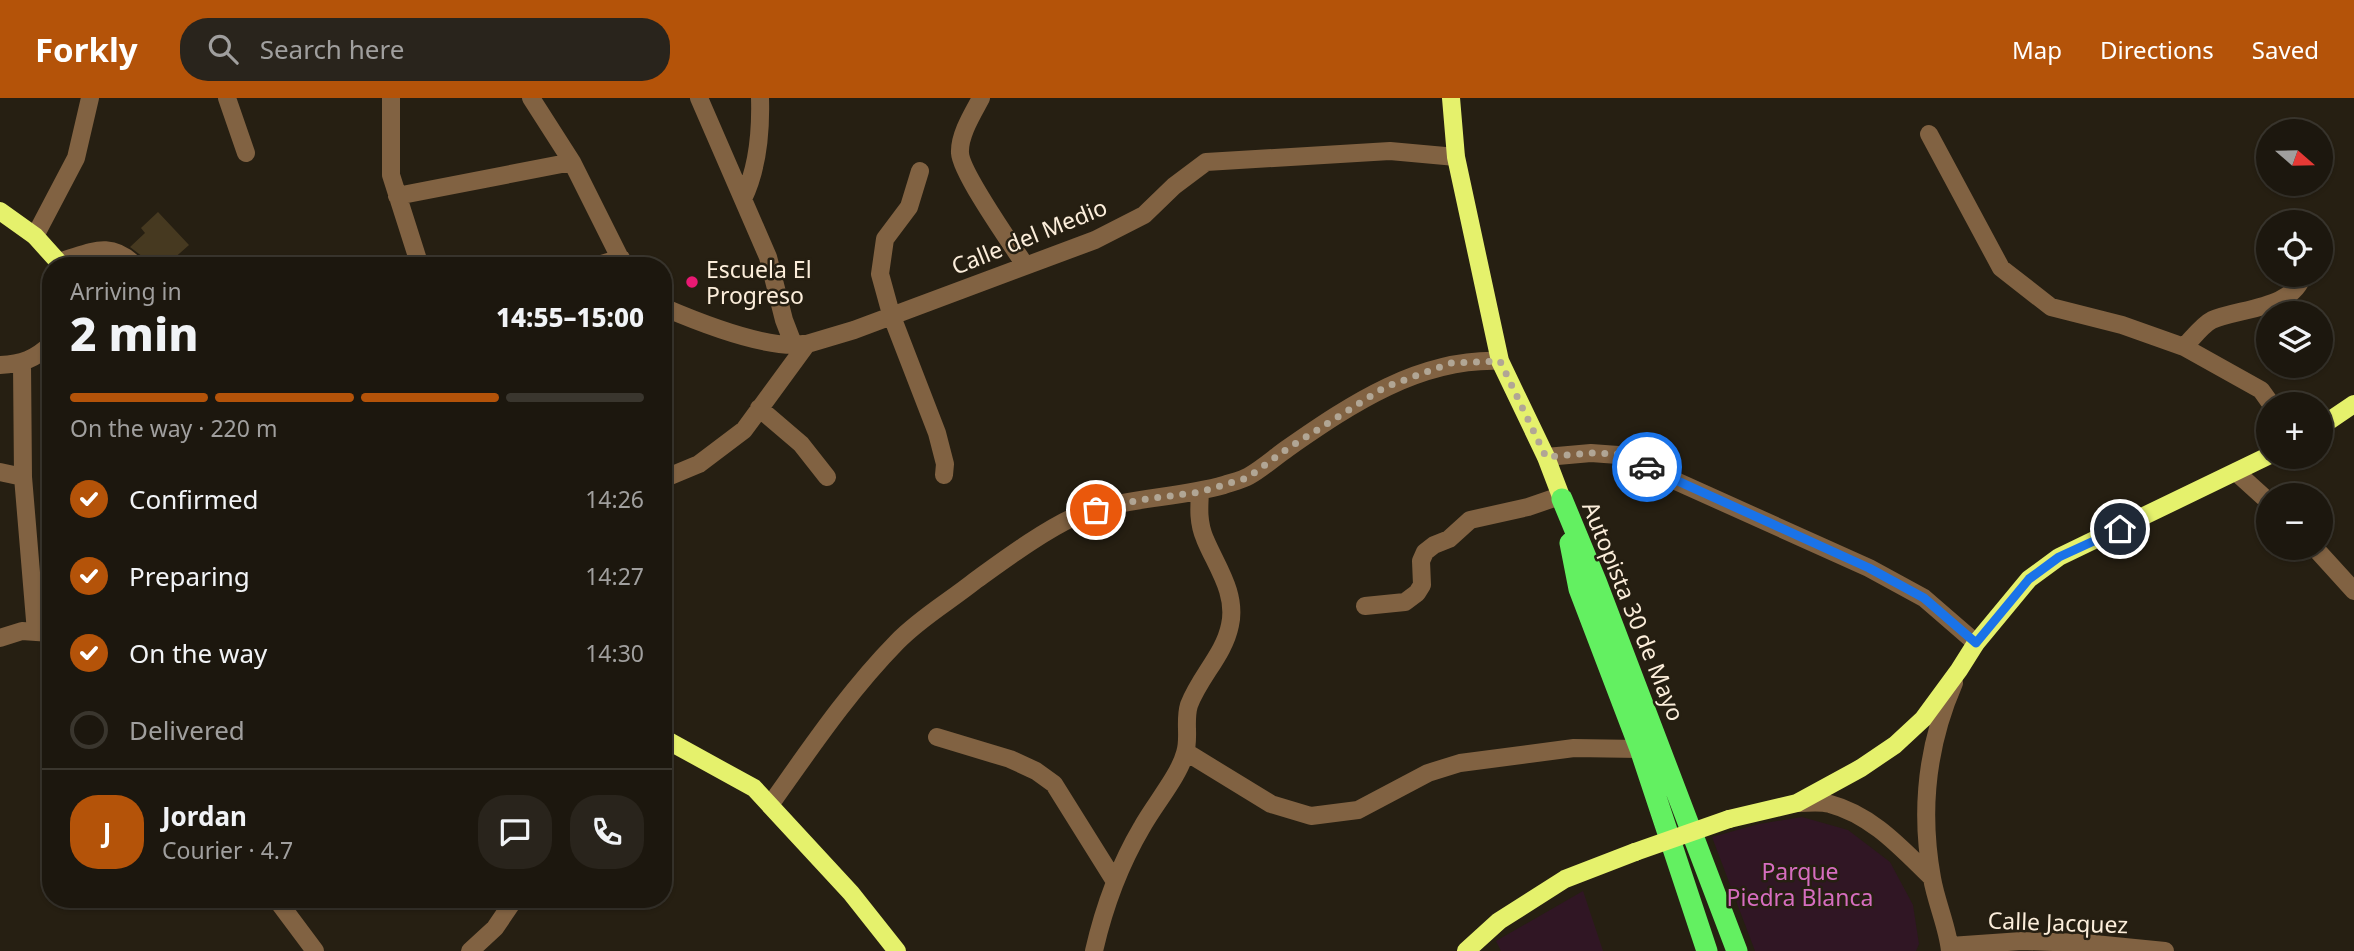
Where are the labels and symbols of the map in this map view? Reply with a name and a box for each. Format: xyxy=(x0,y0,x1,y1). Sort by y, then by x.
north arrow xyxy=(2256,119,2333,196)
street label: Calle del Medio xyxy=(946,190,1112,282)
place label: Escuela El Progreso xyxy=(706,253,812,311)
marker: Escuela El Progreso xyxy=(684,274,700,290)
courier xyxy=(1612,432,1682,502)
pin xyxy=(1066,480,1126,540)
street label: Autopista 30 de Mayo xyxy=(1575,496,1693,726)
pin xyxy=(2090,499,2150,559)
park label: Parque Piedra Blanca xyxy=(1727,855,1873,913)
street label: Calle Jacquez xyxy=(1987,904,2129,940)

